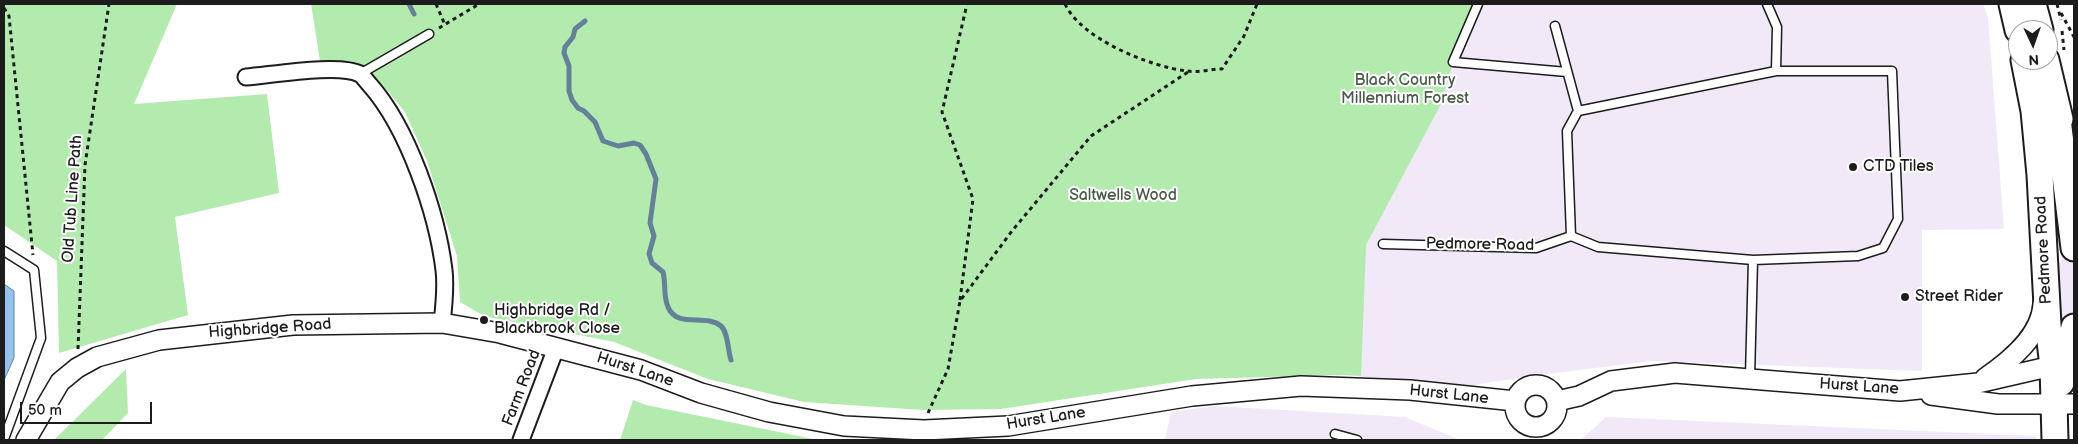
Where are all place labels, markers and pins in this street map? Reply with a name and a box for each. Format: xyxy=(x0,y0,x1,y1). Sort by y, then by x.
place label: CTD Tiles xyxy=(1863,157,1934,177)
marker: CTD Tiles xyxy=(1847,161,1859,173)
place label: Street Rider xyxy=(1915,287,2003,307)
marker: Street Rider xyxy=(1899,291,1911,303)
place label: Highbridge Rd / Blackbrook Close xyxy=(494,301,620,339)
marker: Highbridge Rd / Blackbrook Close xyxy=(478,314,490,326)

